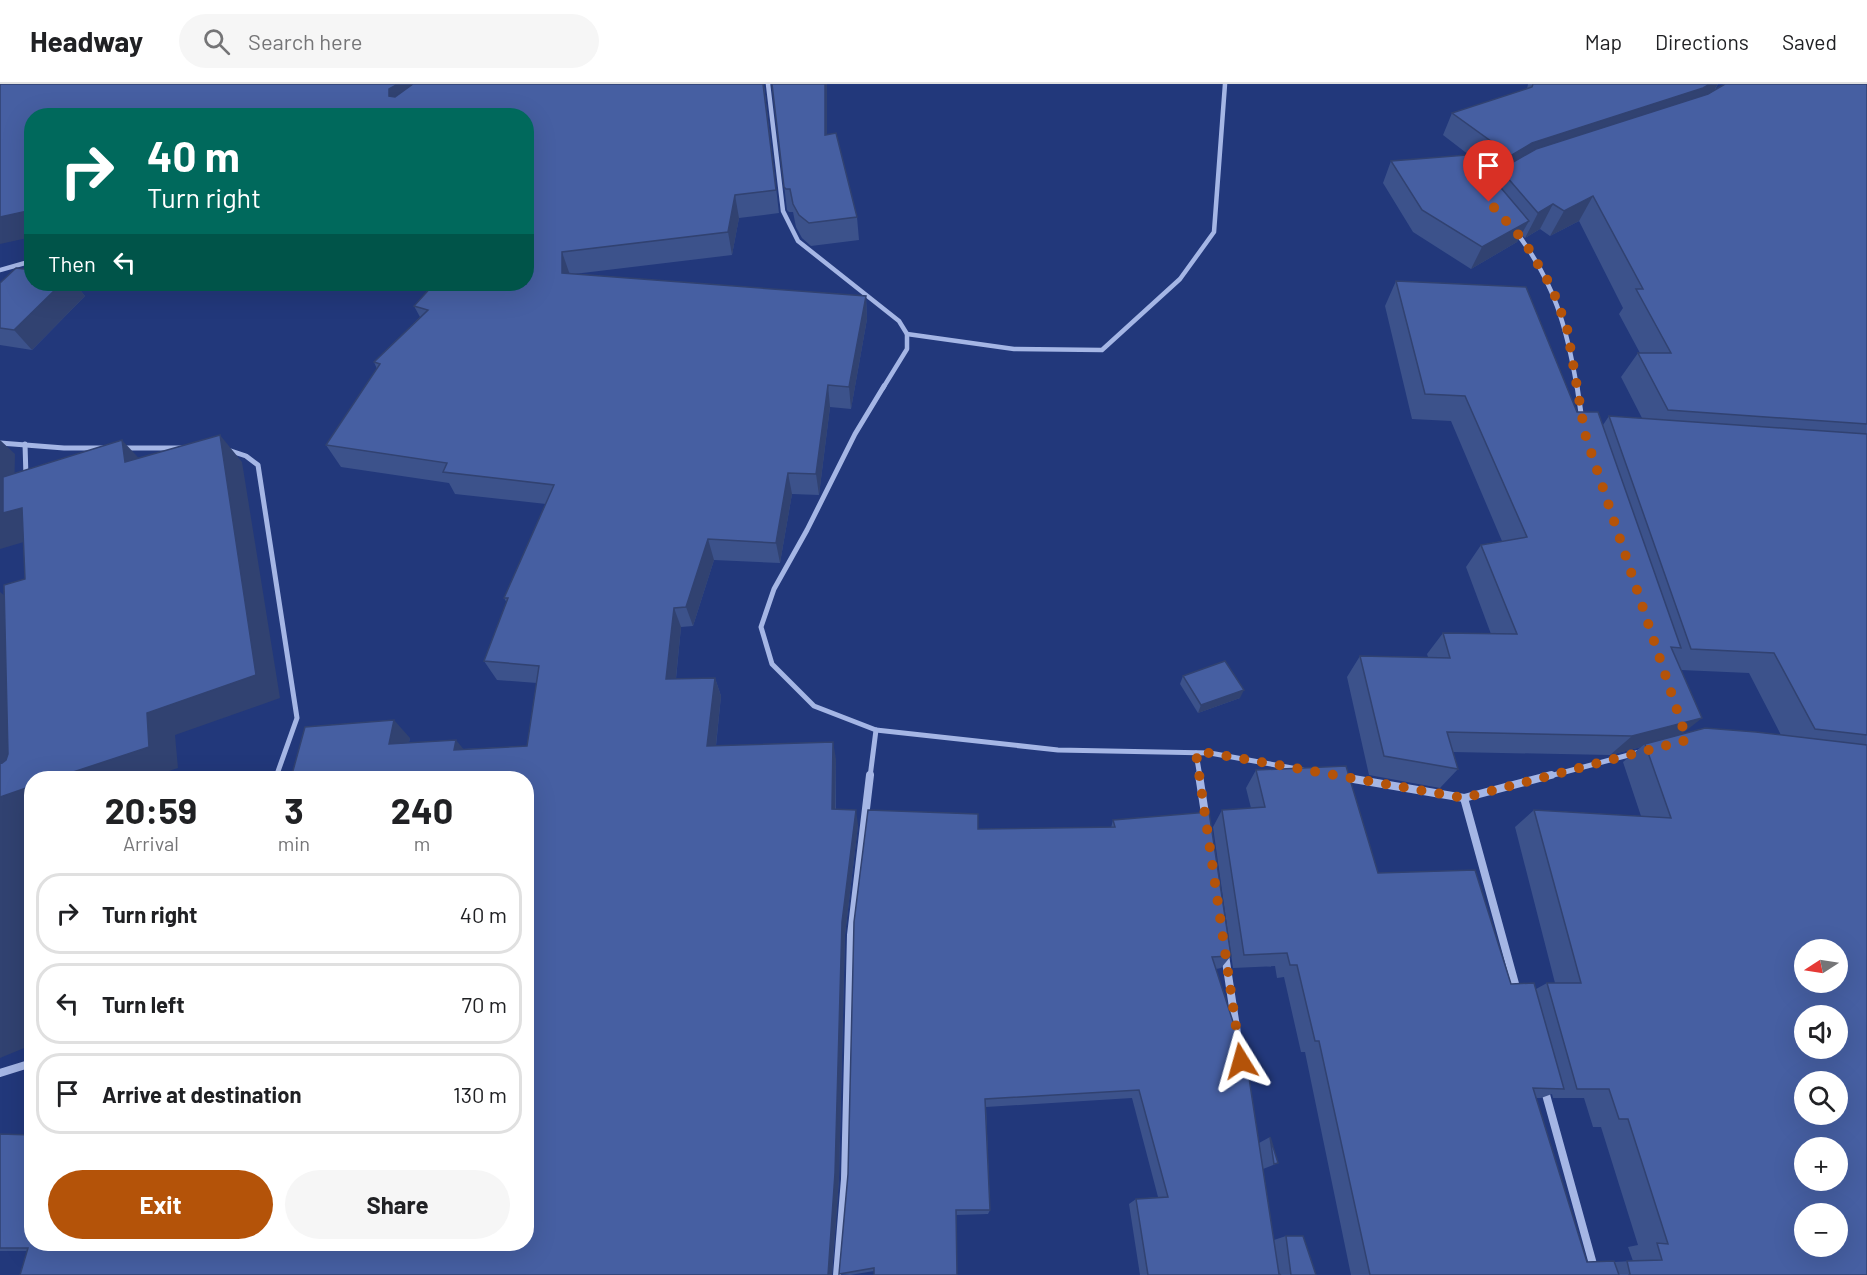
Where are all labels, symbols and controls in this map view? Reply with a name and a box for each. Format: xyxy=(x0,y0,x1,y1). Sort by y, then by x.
search box xyxy=(179,14,599,68)
text: Headway xyxy=(30,24,143,58)
icon: search xyxy=(200,25,233,58)
text: Search here xyxy=(248,28,362,54)
text: Map xyxy=(1585,29,1622,54)
text: Directions xyxy=(1655,29,1749,54)
text: Saved xyxy=(1782,29,1837,54)
text: 40 m xyxy=(147,130,240,180)
icon: right xyxy=(48,132,126,210)
pin xyxy=(1463,140,1514,202)
icon: arrive xyxy=(1472,149,1505,182)
text: Turn right xyxy=(147,181,261,213)
icon: left xyxy=(108,246,141,279)
text: Then xyxy=(48,250,96,276)
text: 20:59 xyxy=(105,788,197,831)
text: 3 xyxy=(284,788,304,831)
text: 240 xyxy=(391,788,453,831)
text: Arrival xyxy=(123,831,179,855)
text: min xyxy=(278,831,310,855)
text: m xyxy=(414,831,430,855)
icon: right xyxy=(51,897,84,930)
text: Turn right xyxy=(102,901,197,927)
text: 40 m xyxy=(460,901,507,927)
north arrow xyxy=(1794,939,1848,993)
map controls xyxy=(1794,939,1848,1257)
icon: left xyxy=(51,987,84,1020)
text: Turn left xyxy=(102,991,185,1017)
text: 70 m xyxy=(462,991,507,1017)
button: sound xyxy=(1794,1005,1848,1059)
position arrow xyxy=(1209,1029,1273,1093)
button: search xyxy=(1794,1071,1848,1125)
icon: arrive xyxy=(51,1077,84,1110)
text: Arrive at destination xyxy=(102,1081,301,1107)
text: 130 m xyxy=(453,1081,507,1107)
button: + xyxy=(1794,1137,1848,1191)
button: Exit xyxy=(48,1170,273,1239)
button: Share xyxy=(285,1170,510,1239)
button: − xyxy=(1794,1203,1848,1257)

